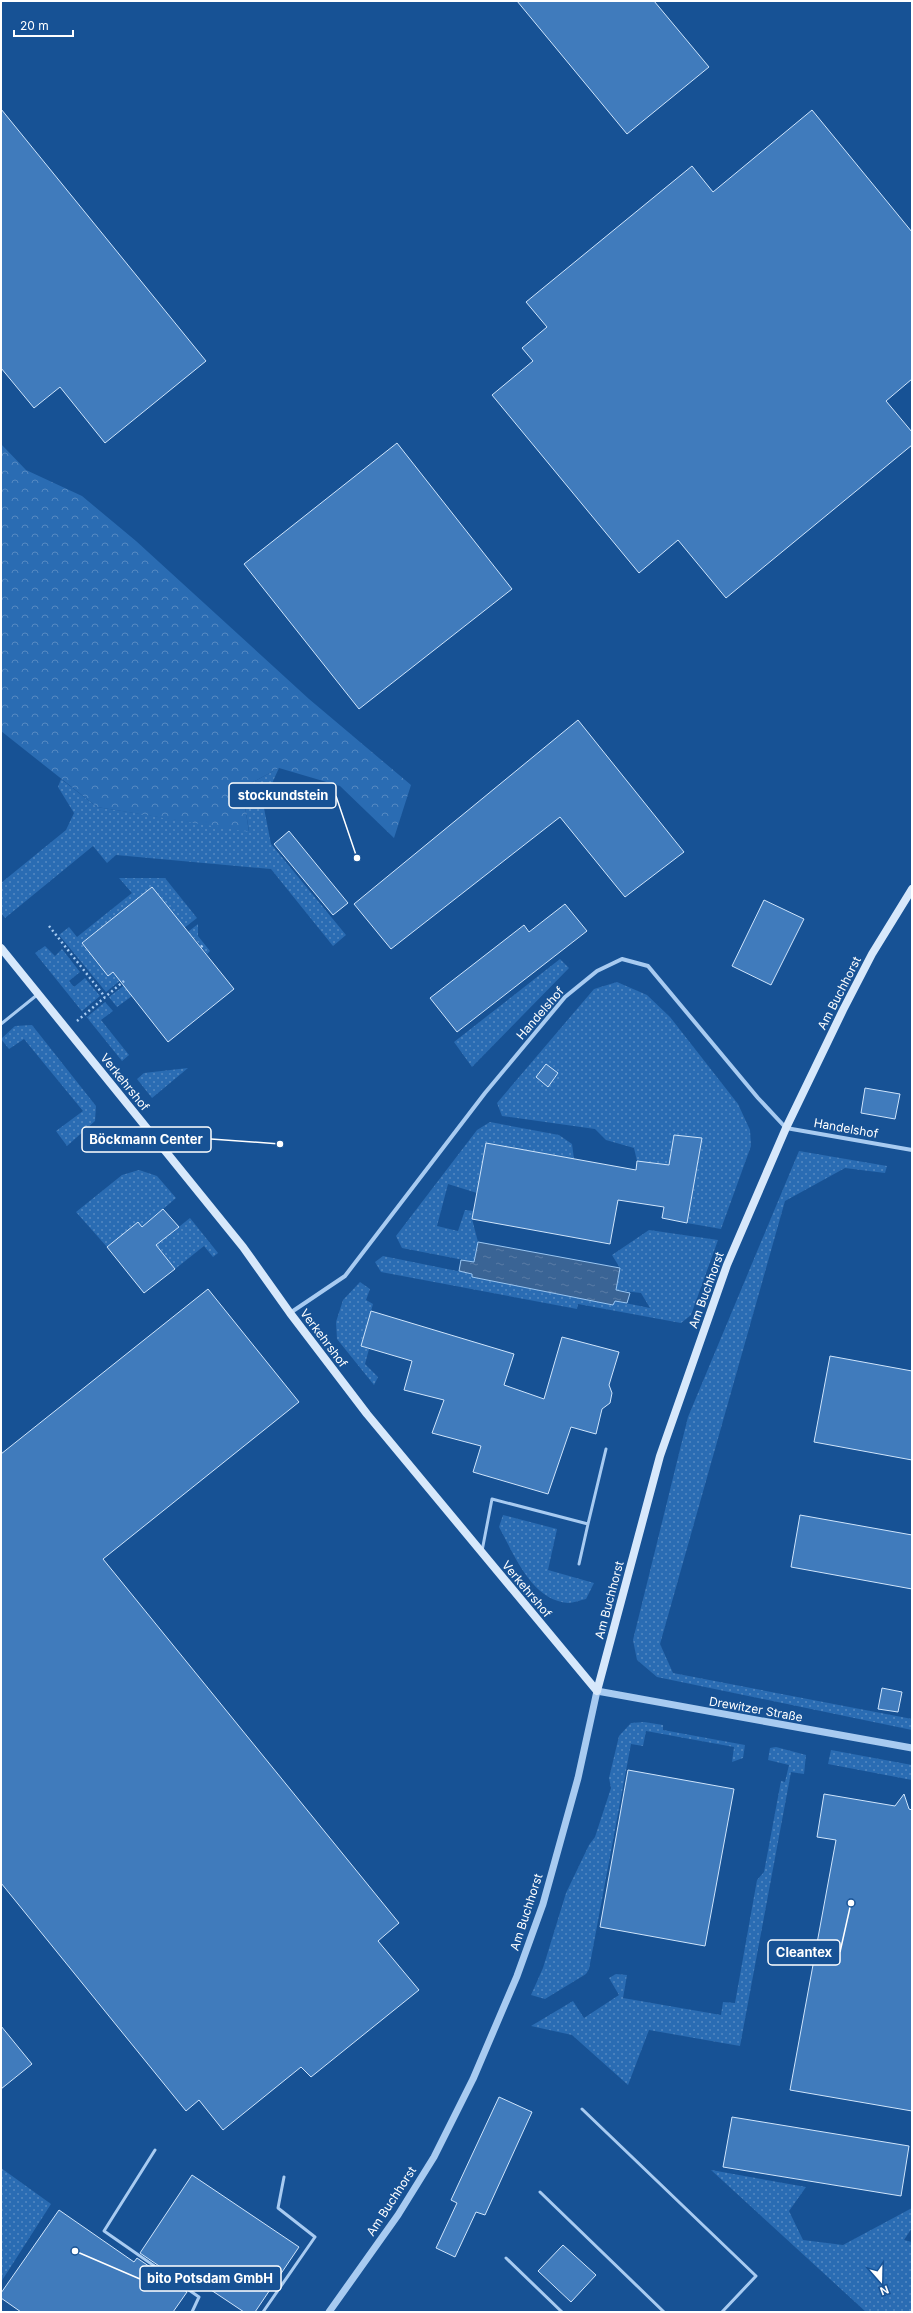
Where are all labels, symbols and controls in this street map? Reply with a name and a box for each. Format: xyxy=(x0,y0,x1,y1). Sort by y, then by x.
scale bar xyxy=(14,12,73,38)
text: 20 m xyxy=(20,18,49,33)
callout: stockundstein xyxy=(229,783,336,808)
text: stockundstein xyxy=(238,787,328,803)
street label: Am Buchhorst xyxy=(814,954,864,1032)
street label: Handelshof xyxy=(513,983,567,1042)
street label: Verkehrshof xyxy=(97,1050,153,1114)
street label: Handelshof xyxy=(813,1115,880,1141)
callout: Böckmann Center xyxy=(82,1127,211,1152)
text: Böckmann Center xyxy=(89,1131,203,1147)
street label: Am Buchhorst xyxy=(685,1250,727,1330)
street label: Verkehrshof xyxy=(297,1306,351,1371)
street label: Verkehrshof xyxy=(499,1558,555,1621)
street label: Am Buchhorst xyxy=(591,1559,627,1641)
street label: Drewitzer Straße xyxy=(708,1693,804,1725)
street label: Am Buchhorst xyxy=(506,1872,546,1952)
callout: Cleantex xyxy=(768,1940,840,1965)
text: Cleantex xyxy=(776,1944,833,1960)
street label: Am Buchhorst xyxy=(363,2163,419,2239)
north arrow xyxy=(861,2261,901,2301)
callout: bito Potsdam GmbH xyxy=(140,2266,281,2291)
text: bito Potsdam GmbH xyxy=(147,2270,273,2286)
text: N xyxy=(878,2282,891,2298)

